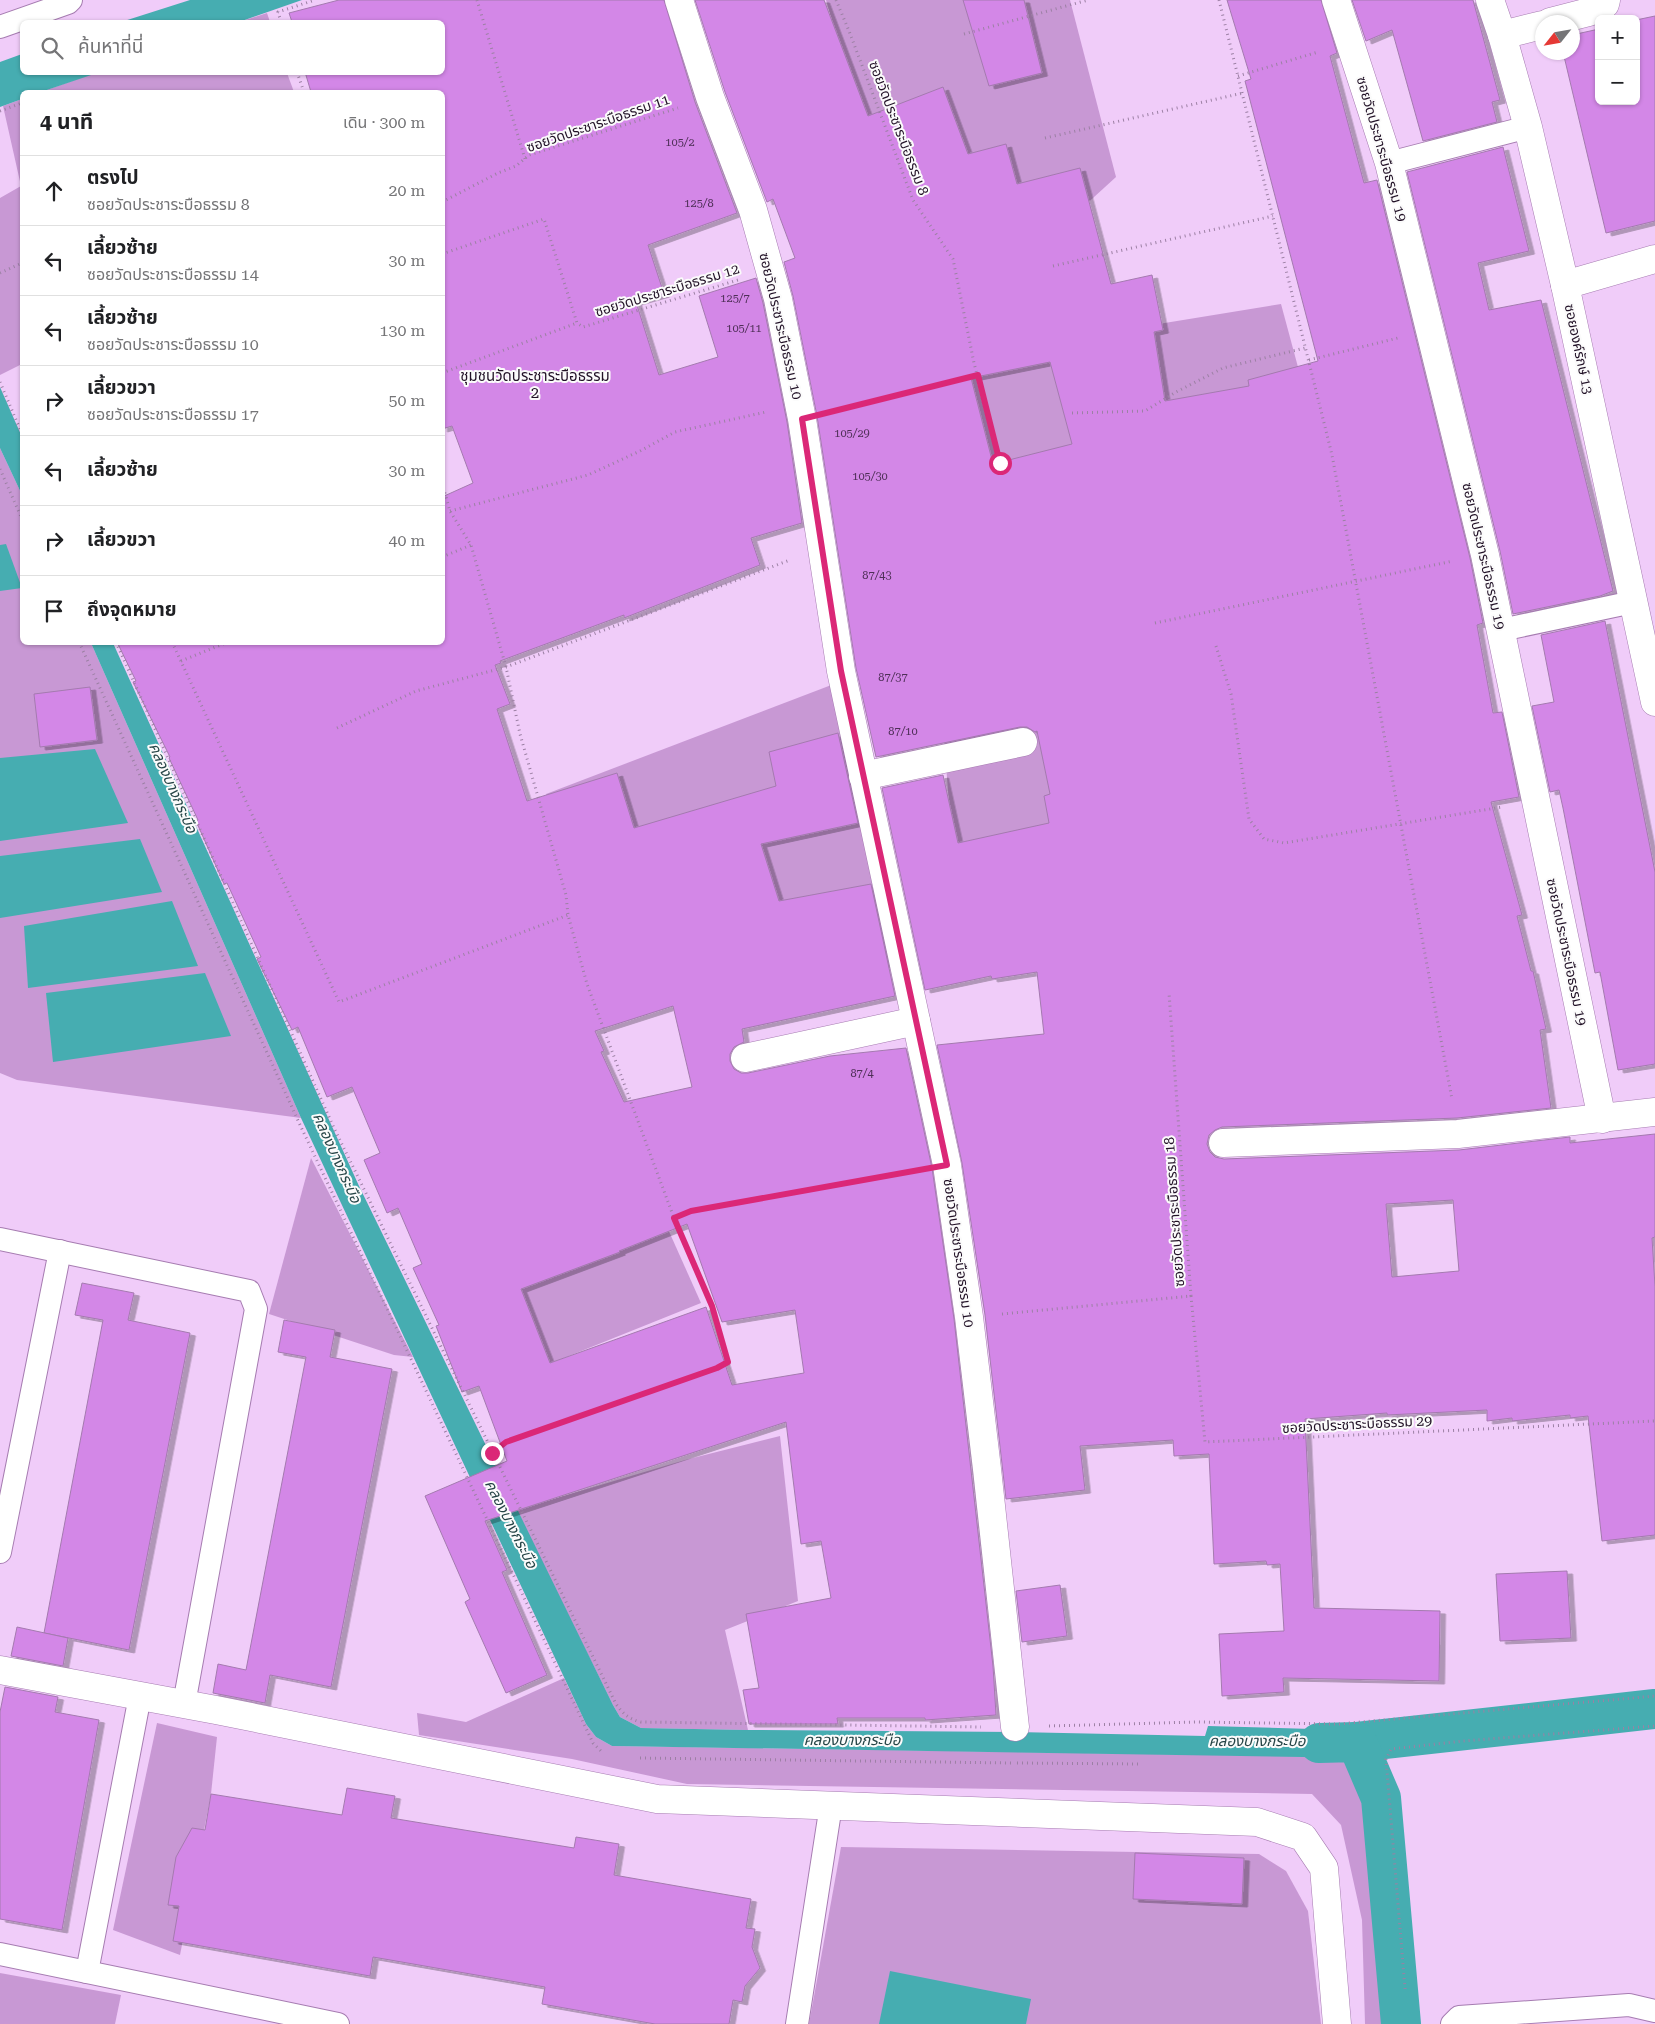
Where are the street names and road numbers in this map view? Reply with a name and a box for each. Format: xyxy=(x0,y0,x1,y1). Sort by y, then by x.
street label: ซอยวัดประชาระบือธรรม 8 xyxy=(866,59,932,197)
street label: ซอยวัดประชาระบือธรรม 19 xyxy=(1354,75,1410,224)
street label: ซอยวัดประชาระบือธรรม 11 xyxy=(524,91,672,155)
street label: ซอยวัดประชาระบือธรรม 10 xyxy=(756,251,806,401)
street label: ซอยวัดประชาระบือธรรม 12 xyxy=(593,260,741,320)
street label: ซอยองค์รักษ์ 13 xyxy=(1562,302,1596,396)
street label: ซอยวัดประชาระบือธรรม 19 xyxy=(1459,481,1509,631)
street label: ซอยวัดประชาระบือธรรม 19 xyxy=(1544,877,1590,1027)
street label: ซอยวัดประชาระบือธรรม 18 xyxy=(1161,1136,1187,1287)
street label: ซอยวัดประชาระบือธรรม 10 xyxy=(941,1178,977,1329)
street label: ซอยวัดประชาระบือธรรม 29 xyxy=(1282,1412,1433,1436)

